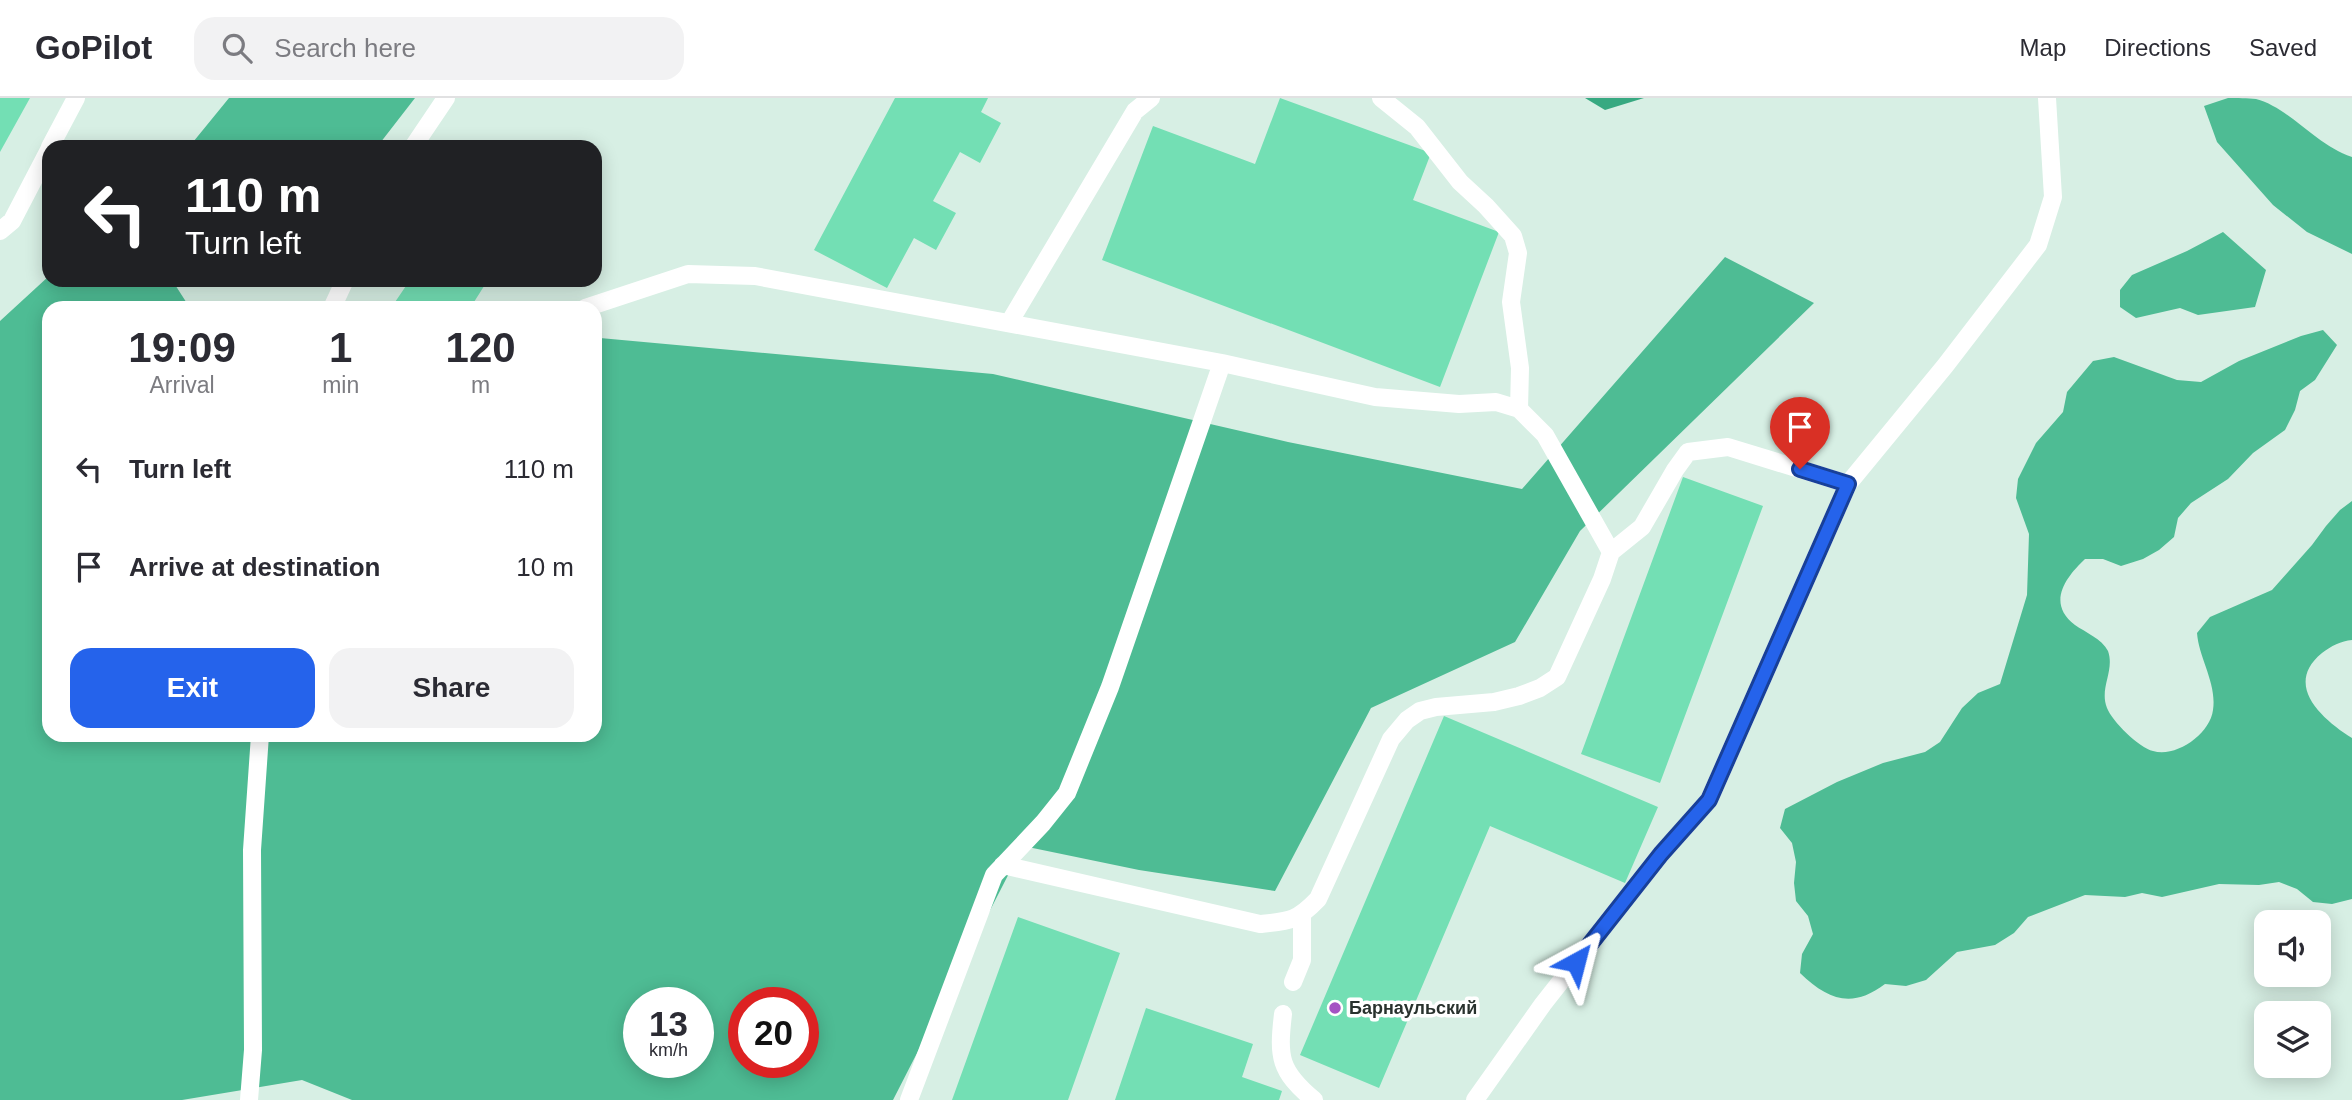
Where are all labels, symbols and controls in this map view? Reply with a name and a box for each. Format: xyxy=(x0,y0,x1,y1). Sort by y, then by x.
search box xyxy=(194,17,684,80)
text: GoPilot xyxy=(35,29,152,66)
icon: search xyxy=(218,29,256,67)
text: Search here xyxy=(274,33,416,63)
text: Map xyxy=(2020,34,2066,61)
text: Directions xyxy=(2104,34,2211,61)
text: Saved xyxy=(2249,34,2317,61)
icon: left xyxy=(70,168,161,259)
text: 110 m xyxy=(185,168,321,222)
text: Turn left xyxy=(185,225,301,261)
text: 19:09 xyxy=(128,324,236,371)
text: 1 xyxy=(329,324,352,371)
text: 120 xyxy=(446,324,516,371)
text: Arrival xyxy=(149,372,215,398)
text: min xyxy=(322,372,359,398)
text: m xyxy=(471,372,490,398)
pin xyxy=(1770,397,1830,469)
icon: arrive xyxy=(1781,408,1819,446)
icon: left xyxy=(70,450,108,488)
text: Turn left xyxy=(129,454,231,484)
text: 110 m xyxy=(504,454,574,484)
icon: arrive xyxy=(70,548,108,586)
text: Arrive at destination xyxy=(129,552,380,582)
text: 10 m xyxy=(516,552,574,582)
button: Exit xyxy=(70,648,315,728)
button: Share xyxy=(329,648,574,728)
map controls xyxy=(2254,910,2331,1078)
button: sound xyxy=(2254,910,2331,987)
position arrow xyxy=(1539,925,1613,999)
speed limit sign: 20 xyxy=(728,987,819,1078)
place label: Барнаульский xyxy=(1349,998,1477,1018)
marker: Барнаульский xyxy=(1327,1000,1343,1016)
button: layers xyxy=(2254,1001,2331,1078)
text: 13 xyxy=(649,1004,688,1043)
text: km/h xyxy=(649,1040,688,1060)

